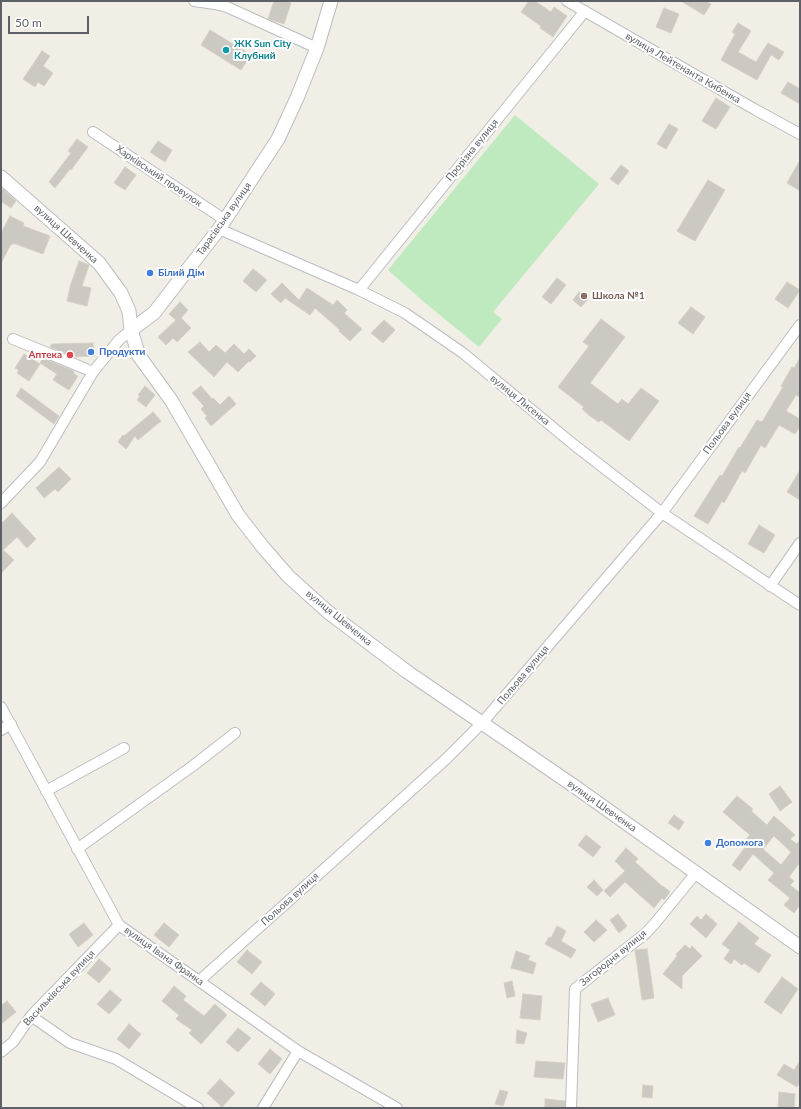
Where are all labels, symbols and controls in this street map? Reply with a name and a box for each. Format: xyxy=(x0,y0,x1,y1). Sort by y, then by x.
scale bar xyxy=(10,8,91,34)
text: 50 m xyxy=(15,15,42,30)
street label: вулиця Лейтенанта Кибенка xyxy=(623,30,743,106)
place label: ЖК Sun City Клубний xyxy=(234,38,291,62)
marker: ЖК Sun City Клубний xyxy=(221,45,231,55)
street label: Прорізна вулиця xyxy=(443,117,501,183)
street label: Харківський провулок xyxy=(114,143,204,209)
street label: Тарасівська вулиця xyxy=(194,180,254,258)
street label: вулиця Шевченка xyxy=(32,202,100,266)
place label: Білий Дім xyxy=(158,267,205,279)
marker: Білий Дім xyxy=(145,268,155,278)
place label: Школа №1 xyxy=(592,290,645,302)
marker: Школа №1 xyxy=(579,291,589,301)
place label: Продукти xyxy=(99,346,145,358)
marker: Продукти xyxy=(86,347,96,357)
place label: Аптека xyxy=(29,349,62,361)
marker: Аптека xyxy=(65,350,75,360)
street label: вулиця Лисенка xyxy=(488,372,552,428)
street label: Польова вулиця xyxy=(701,390,753,456)
street label: вулиця Шевченка xyxy=(303,588,375,648)
street label: Польова вулиця xyxy=(495,643,551,707)
street label: вулиця Шевченка xyxy=(565,778,639,834)
place label: Допомога xyxy=(716,837,763,849)
marker: Допомога xyxy=(703,838,713,848)
street label: Польова вулиця xyxy=(259,870,321,928)
street label: вулиця Івана Франка xyxy=(122,924,206,988)
street label: Загородня вулиця xyxy=(577,927,649,989)
street label: Васильківська вулиця xyxy=(21,948,97,1028)

